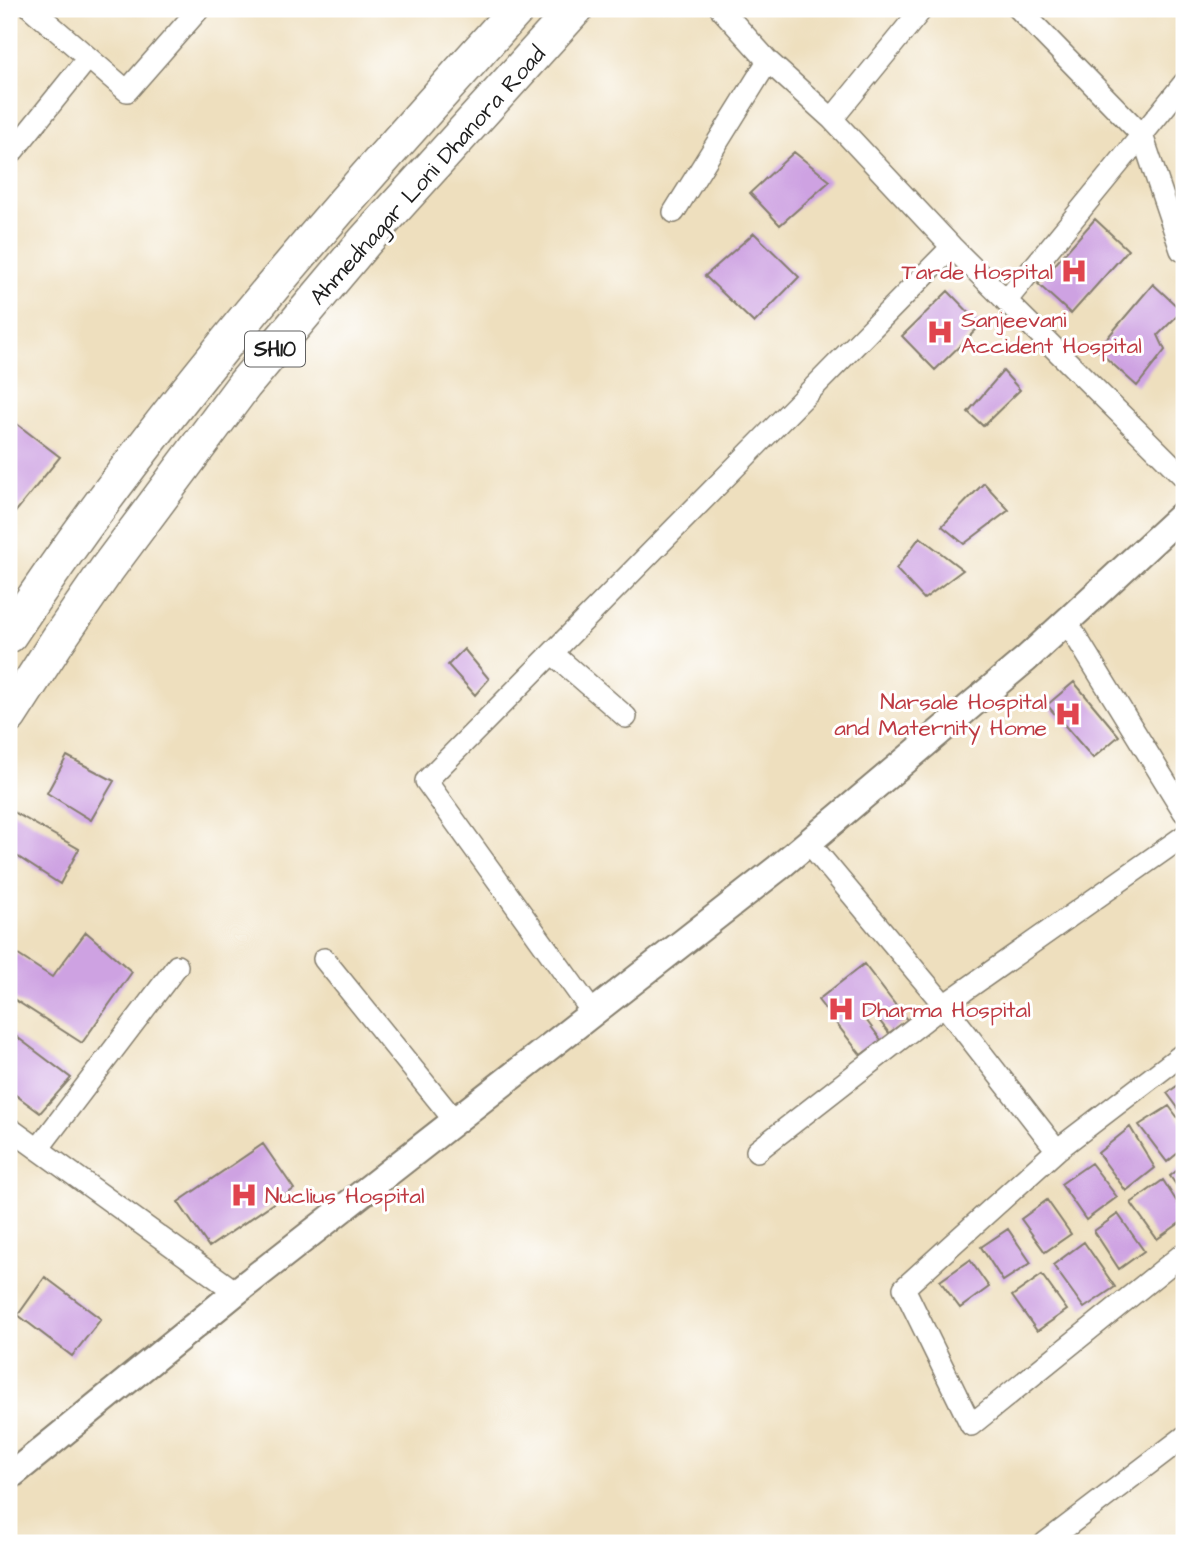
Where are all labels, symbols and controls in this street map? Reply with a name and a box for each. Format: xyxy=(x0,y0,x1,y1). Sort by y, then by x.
street label: Ahmednagar Loni Dhanora Road xyxy=(302,39,554,313)
place label: Tarde Hospital xyxy=(902,256,1053,288)
hospital icon: Tarde Hospital xyxy=(1059,256,1089,286)
place label: Sanjeevani Accident Hospital xyxy=(961,304,1142,362)
hospital icon: Sanjeevani Accident Hospital xyxy=(925,317,955,347)
road number: SH10 xyxy=(245,332,305,366)
place label: Narsale Hospital and Maternity Home xyxy=(834,686,1047,745)
hospital icon: Narsale Hospital and Maternity Home xyxy=(1053,699,1083,729)
hospital icon: Dharma Hospital xyxy=(826,994,856,1024)
place label: Dharma Hospital xyxy=(862,994,1031,1026)
hospital icon: Nuclius Hospital xyxy=(229,1180,259,1210)
place label: Nuclius Hospital xyxy=(265,1180,425,1212)

